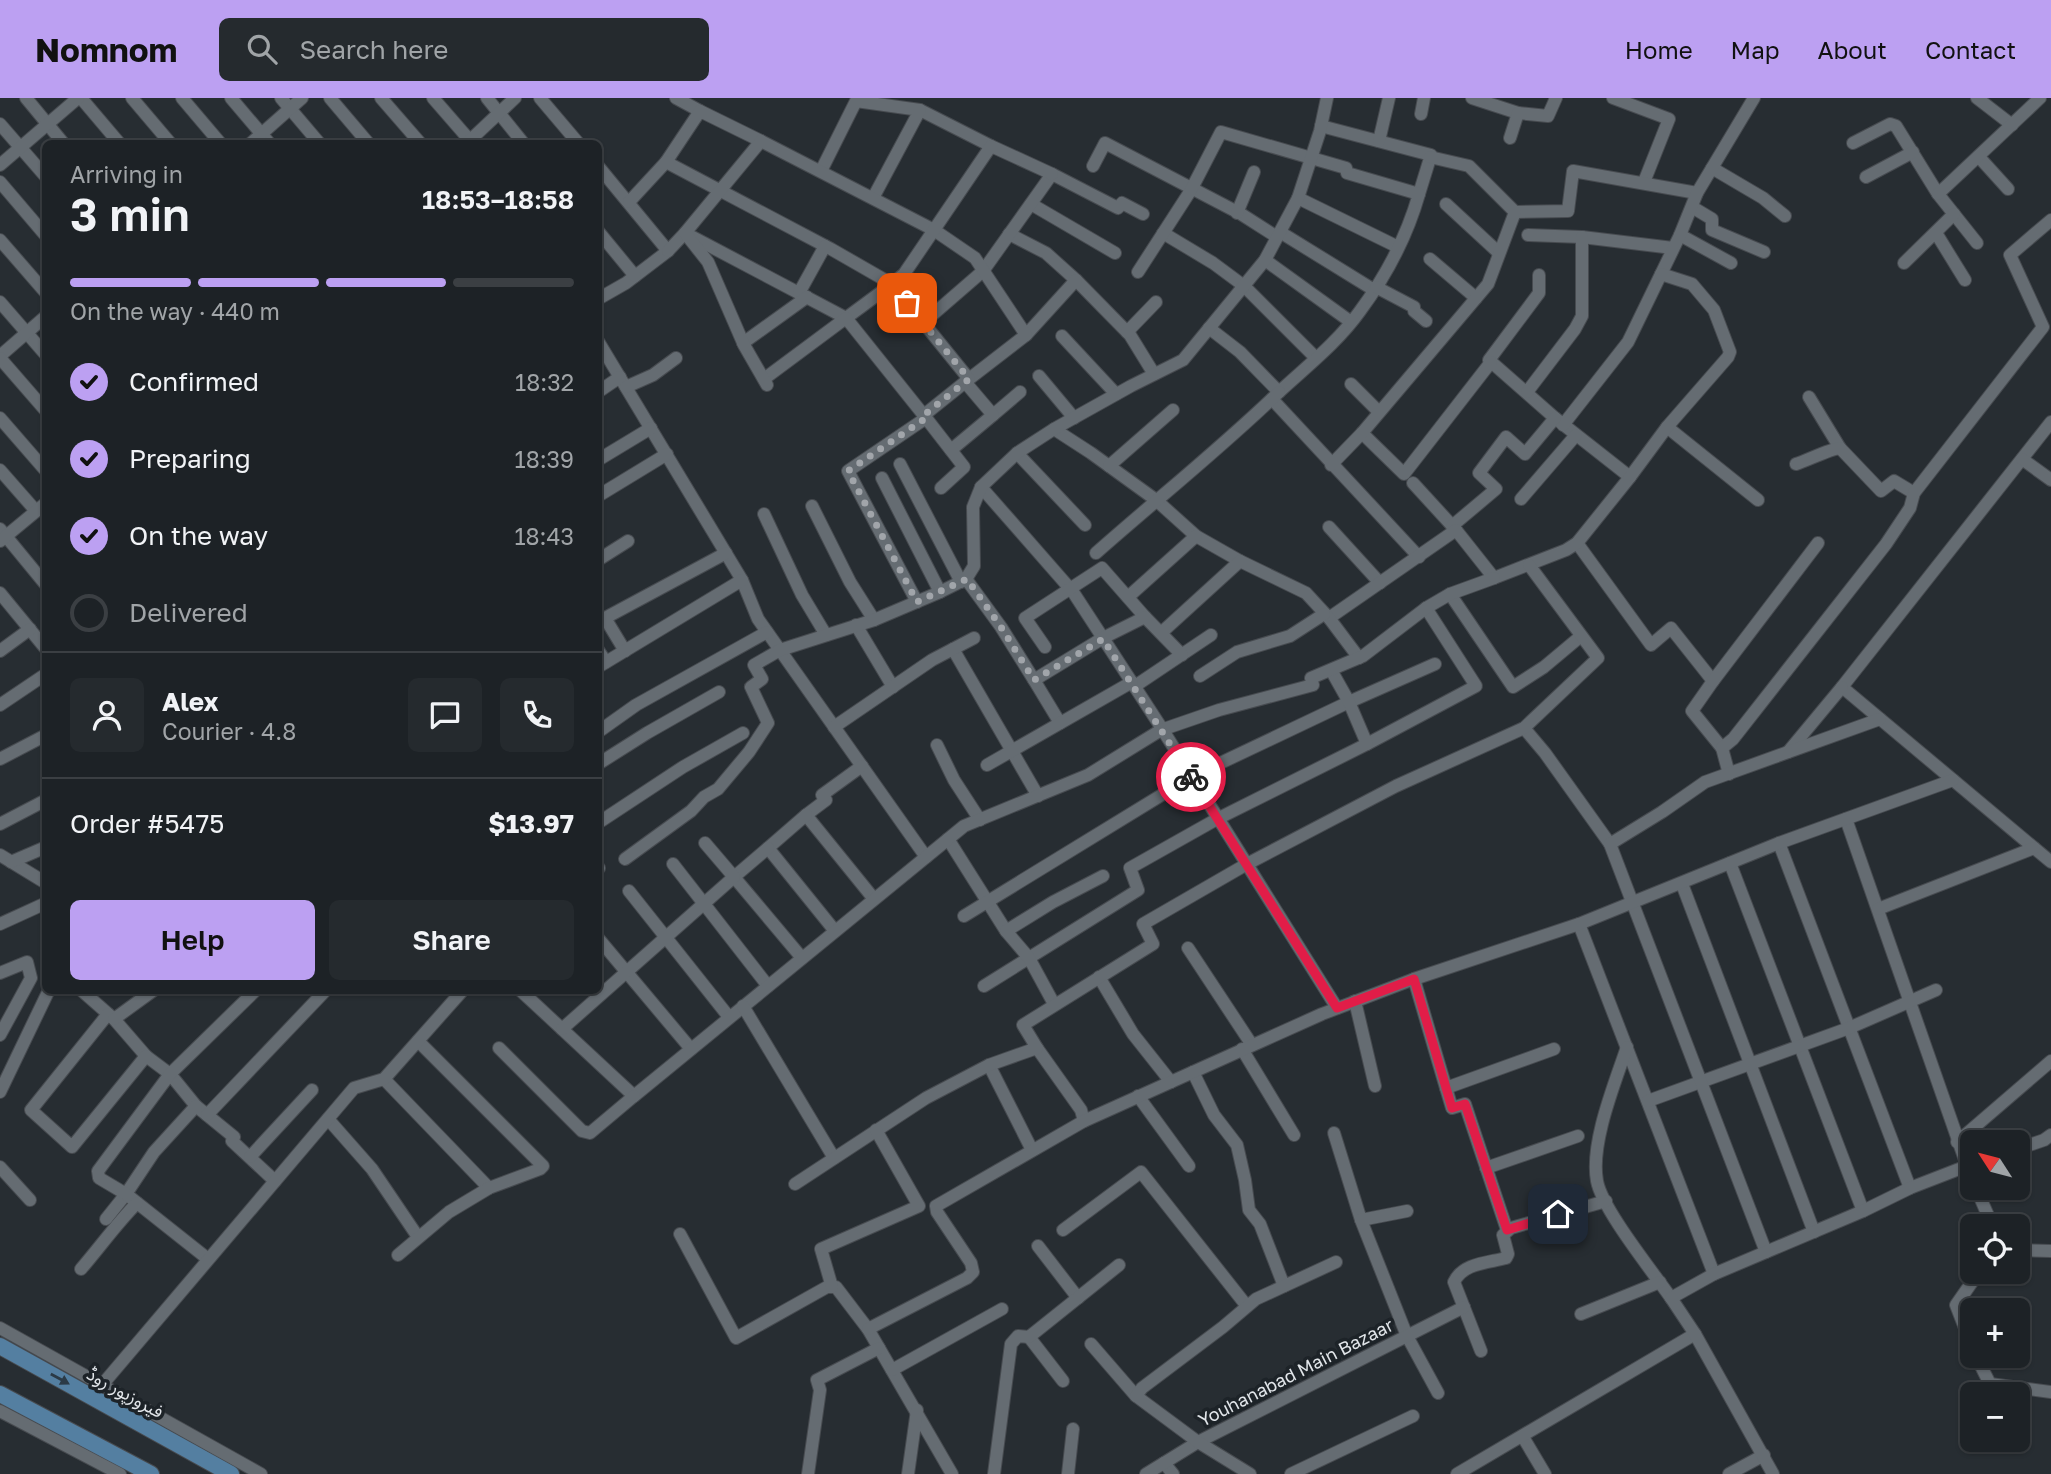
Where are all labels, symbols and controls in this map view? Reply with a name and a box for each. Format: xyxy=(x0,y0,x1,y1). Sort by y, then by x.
search box xyxy=(219,18,709,81)
text: Nomnom xyxy=(35,30,177,69)
icon: search xyxy=(243,30,281,68)
text: Search here xyxy=(299,34,448,65)
text: Home xyxy=(1625,35,1693,64)
text: Map xyxy=(1731,35,1780,64)
text: About xyxy=(1818,35,1887,64)
text: Contact xyxy=(1925,35,2016,64)
text: Arriving in xyxy=(70,160,183,188)
text: 18:53–18:58 xyxy=(422,184,574,215)
text: 3 min xyxy=(70,186,190,241)
pin xyxy=(877,273,937,333)
icon: bag xyxy=(888,284,926,322)
text: On the way · 440 m xyxy=(70,297,280,325)
icon: check xyxy=(70,363,108,401)
text: Confirmed xyxy=(129,366,259,397)
text: 18:32 xyxy=(515,368,574,396)
icon: check xyxy=(70,440,108,478)
text: Preparing xyxy=(129,443,251,474)
text: 18:39 xyxy=(515,445,574,473)
icon: check xyxy=(70,517,108,555)
text: On the way xyxy=(129,520,268,551)
text: 18:43 xyxy=(514,522,574,550)
text: Delivered xyxy=(129,597,248,628)
button: person xyxy=(70,678,144,752)
button: chat xyxy=(408,678,482,752)
button: phone xyxy=(500,678,574,752)
text: Alex xyxy=(162,686,219,717)
text: Courier · 4.8 xyxy=(162,717,296,745)
courier xyxy=(1156,742,1226,812)
icon: bike xyxy=(1172,758,1210,796)
text: Order #5475 xyxy=(70,808,224,839)
text: $13.97 xyxy=(488,808,574,839)
button: Help xyxy=(70,900,315,980)
button: Share xyxy=(329,900,574,980)
north arrow xyxy=(1960,1130,2030,1200)
map controls xyxy=(1960,1130,2030,1452)
pin xyxy=(1528,1184,1588,1244)
icon: home xyxy=(1539,1195,1577,1233)
button: locate xyxy=(1960,1214,2030,1284)
button: + xyxy=(1960,1298,2030,1368)
street label: Youhanabad Main Bazaar xyxy=(1194,1313,1397,1431)
street label: فیروزپور روڈ xyxy=(83,1362,168,1423)
one-way arrow xyxy=(50,1373,70,1385)
button: − xyxy=(1960,1382,2030,1452)

